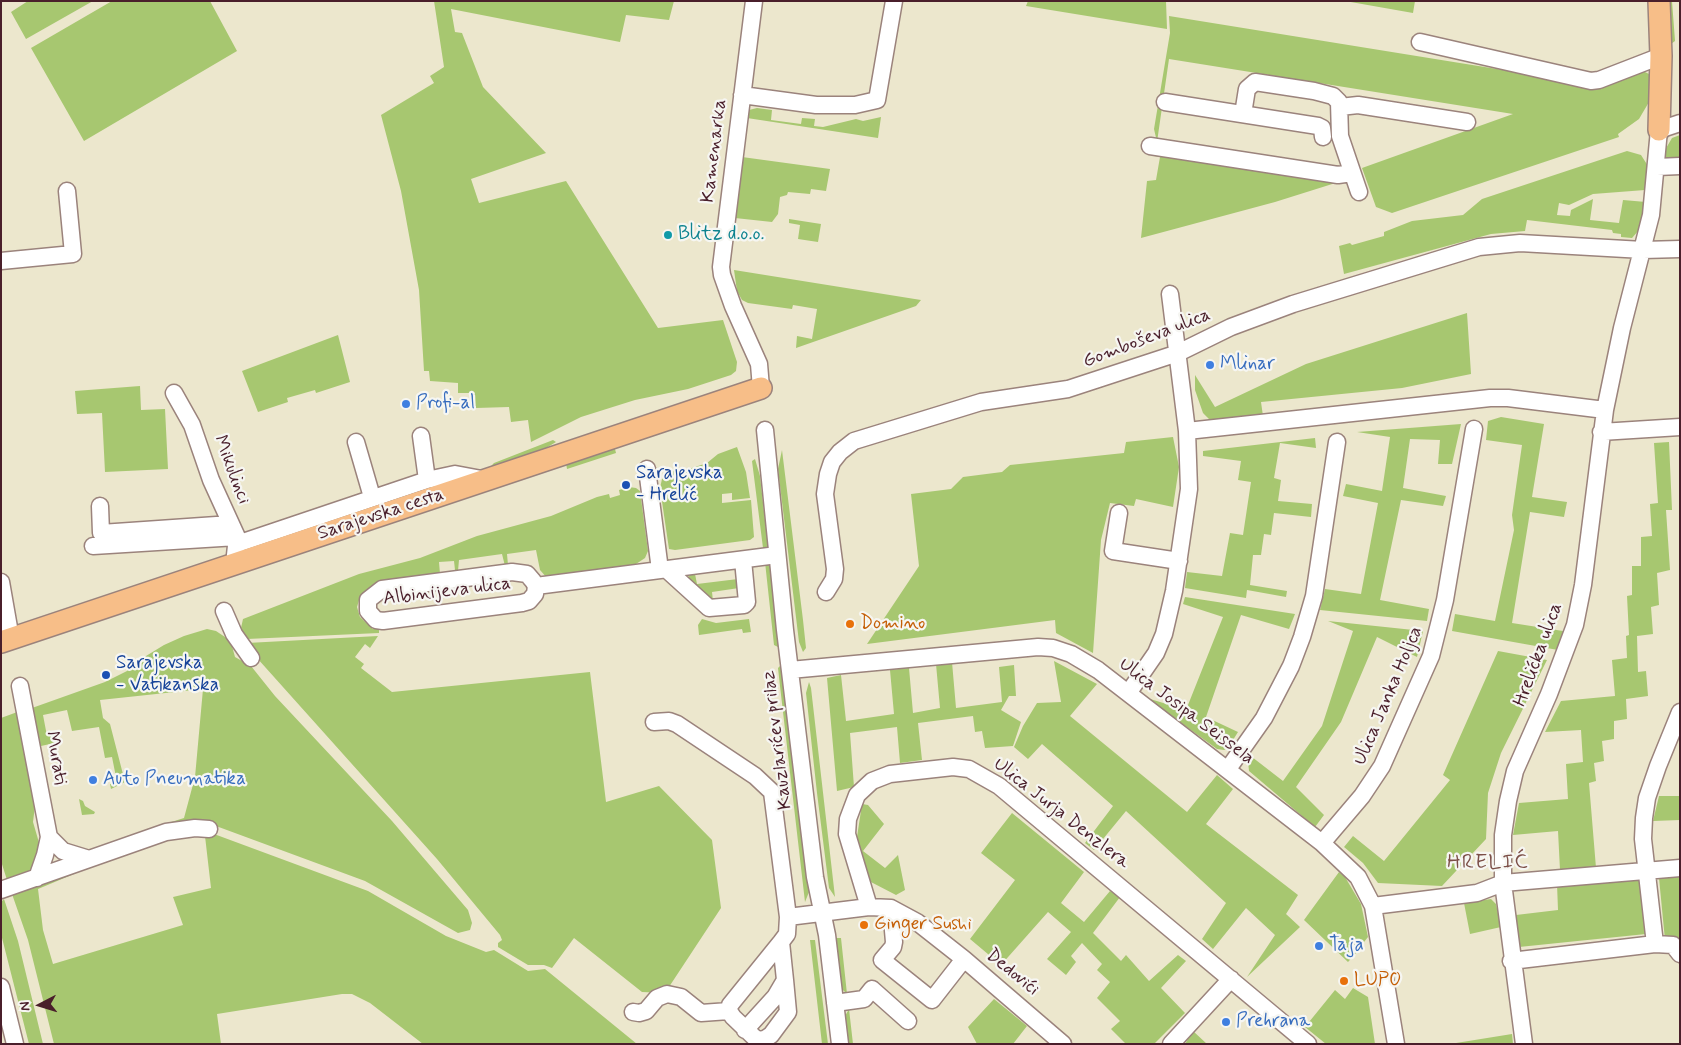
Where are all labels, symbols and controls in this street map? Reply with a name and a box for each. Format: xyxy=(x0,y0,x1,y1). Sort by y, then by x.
street label: Kamenarka xyxy=(697,98,733,204)
place label: Blitz d.o.o. xyxy=(678,224,764,246)
marker: Blitz d.o.o. xyxy=(662,229,674,241)
street label: Gomboševa ulica xyxy=(1080,304,1214,374)
place label: Mlinar xyxy=(1220,354,1275,376)
marker: Mlinar xyxy=(1204,359,1216,371)
place label: Profi-al xyxy=(416,393,475,415)
marker: Profi-al xyxy=(400,398,412,410)
street label: Mikulinci xyxy=(207,432,255,508)
place label: Sarajevska - Hrelić xyxy=(636,463,723,507)
marker: Sarajevska - Hrelić xyxy=(620,479,632,491)
street label: Sarajevska cesta xyxy=(315,484,447,546)
street label: Albinijeva ulica xyxy=(382,573,512,611)
street label: Hrelićka ulica xyxy=(1510,600,1568,710)
place label: Domino xyxy=(860,613,925,635)
marker: Domino xyxy=(844,618,856,630)
street label: Ulica Janka Holjca xyxy=(1349,623,1429,769)
place label: Sarajevska - Vatikanska xyxy=(116,653,219,697)
street label: Ulica Josipa Seissela xyxy=(1114,654,1258,770)
marker: Sarajevska - Vatikanska xyxy=(100,669,112,681)
street label: Kauzlarićev prilaz xyxy=(758,669,798,811)
street label: Murati xyxy=(39,729,71,787)
street label: Ulica Jurja Denzlera xyxy=(988,754,1134,874)
place label: Auto Pneumatika xyxy=(103,769,246,791)
marker: Auto Pneumatika xyxy=(87,774,99,786)
district label: HRELIĆ xyxy=(1446,851,1530,877)
place label: Ginger Sushi xyxy=(874,914,972,936)
marker: Ginger Sushi xyxy=(858,919,870,931)
place label: Taja xyxy=(1329,935,1364,957)
marker: Taja xyxy=(1313,940,1325,952)
street label: Dedovići xyxy=(981,945,1043,1001)
place label: LUPO xyxy=(1354,970,1401,992)
marker: LUPO xyxy=(1338,975,1350,987)
north arrow xyxy=(15,980,65,1030)
text: N xyxy=(16,1001,34,1012)
place label: Prehrana xyxy=(1236,1011,1310,1033)
marker: Prehrana xyxy=(1220,1016,1232,1028)

